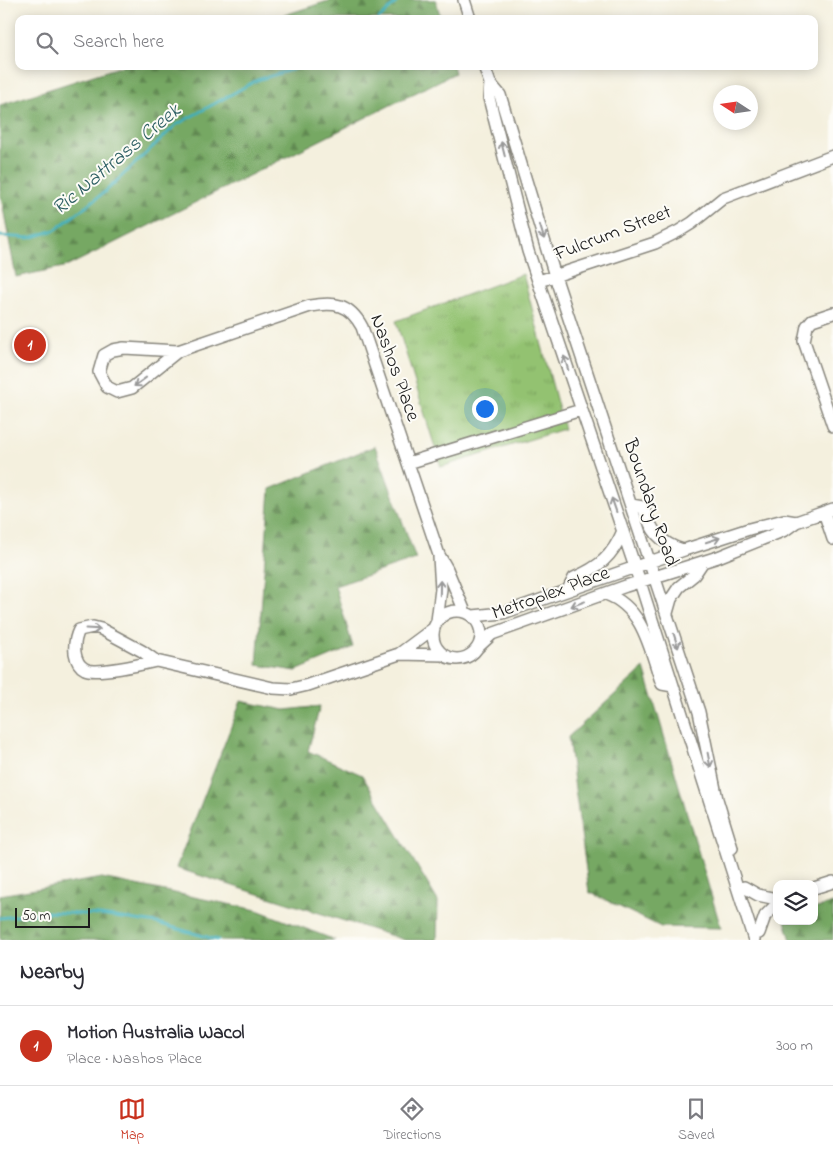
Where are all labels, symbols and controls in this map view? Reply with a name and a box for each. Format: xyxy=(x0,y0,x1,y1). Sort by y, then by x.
search box xyxy=(15,15,818,70)
icon: search xyxy=(33,29,61,57)
text: Search here xyxy=(73,29,164,56)
north arrow xyxy=(713,85,758,130)
water label: Ric Nattrass Creek xyxy=(46,97,189,223)
one-way arrow xyxy=(497,142,507,158)
street label: Fulcrum Street xyxy=(549,198,676,270)
one-way arrow xyxy=(537,224,547,240)
street label: Nashos Place xyxy=(361,310,427,426)
pin: 1 xyxy=(14,326,46,364)
one-way arrow xyxy=(561,356,570,372)
one-way arrow xyxy=(133,377,147,387)
your location xyxy=(472,396,498,422)
street label: Boundary Road xyxy=(614,434,685,571)
one-way arrow xyxy=(609,498,618,513)
one-way arrow xyxy=(705,535,721,545)
street label: Metroplex Place xyxy=(488,559,614,629)
one-way arrow xyxy=(435,580,445,596)
one-way arrow xyxy=(570,600,586,609)
one-way arrow xyxy=(85,625,101,634)
one-way arrow xyxy=(672,632,681,648)
one-way arrow xyxy=(705,752,714,768)
map controls xyxy=(773,880,818,925)
button: layers xyxy=(773,880,818,925)
scale bar xyxy=(15,905,90,928)
text: 50 m xyxy=(22,906,50,927)
text: Nearby xyxy=(20,958,84,988)
text: Motion Australia Wacol xyxy=(67,1020,244,1047)
text: 1 xyxy=(33,1034,39,1058)
text: 300 m xyxy=(776,1034,813,1058)
text: Place · Nashos Place xyxy=(67,1047,202,1071)
tab: Map xyxy=(118,1095,146,1146)
tab: Directions xyxy=(383,1095,441,1146)
tab: Saved xyxy=(678,1095,715,1146)

